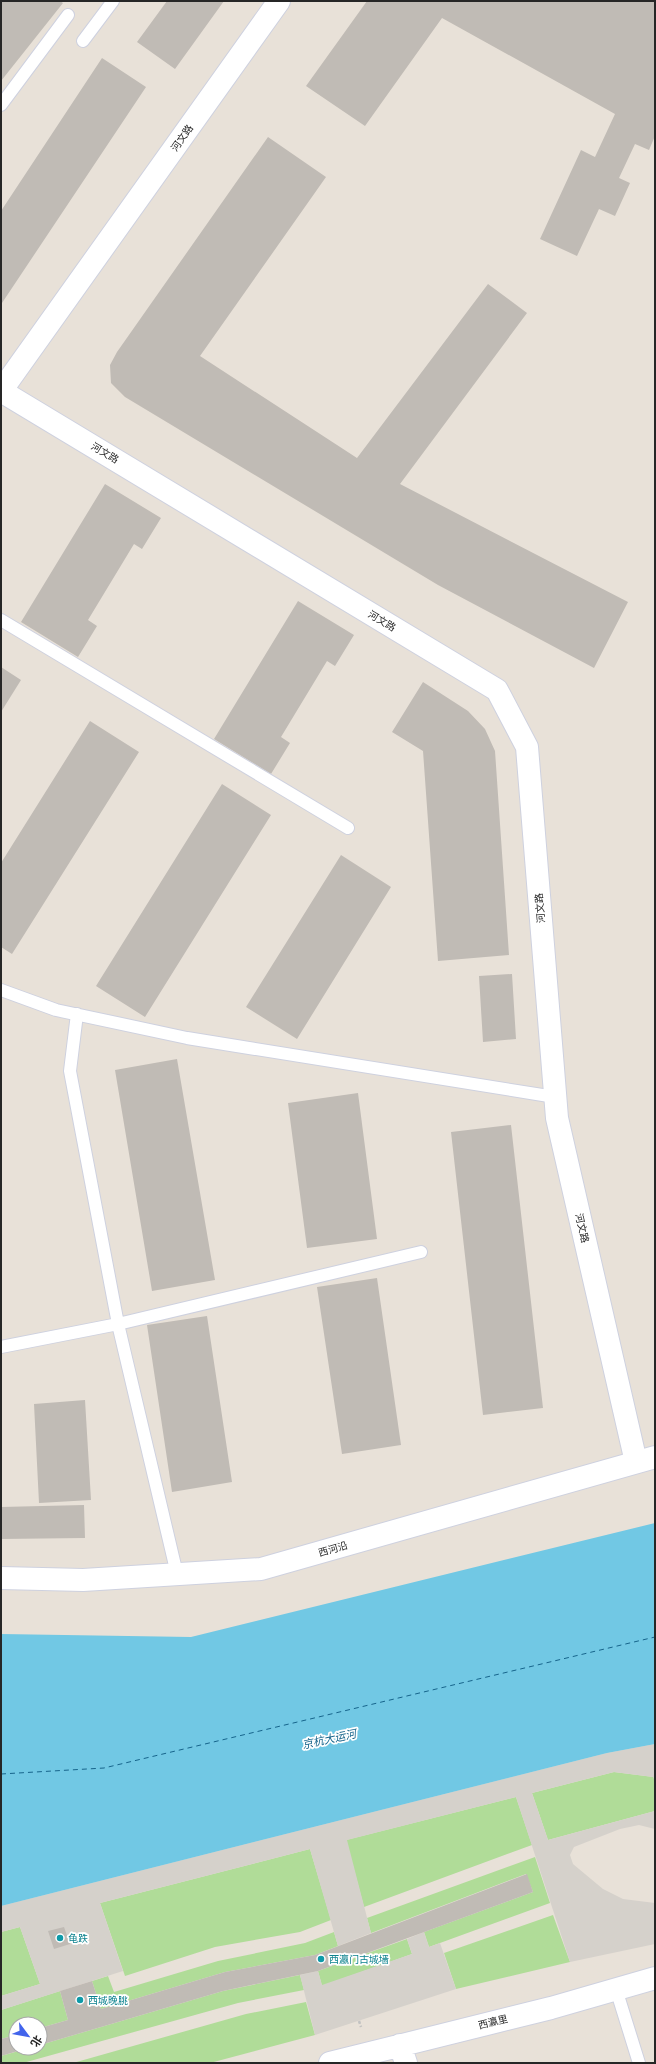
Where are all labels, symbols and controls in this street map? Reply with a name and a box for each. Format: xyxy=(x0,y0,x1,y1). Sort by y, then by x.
street label: 河文路 xyxy=(167,121,197,155)
street label: 河文路 xyxy=(88,439,122,467)
street label: 河文路 xyxy=(365,607,399,635)
street label: 河文路 xyxy=(531,892,549,924)
street label: 河文路 xyxy=(571,1212,593,1244)
street label: 西河沿 xyxy=(317,1538,349,1560)
water label: 京杭大运河 xyxy=(300,1725,360,1753)
place label: 龟跌 xyxy=(68,1931,88,1946)
marker: 龟跌 xyxy=(55,1933,65,1943)
place label: 西瀛门古城墙 xyxy=(329,1952,389,1967)
marker: 西瀛门古城墙 xyxy=(316,1954,326,1964)
place label: 西城晚朓 xyxy=(88,1993,128,2008)
marker: 西城晚朓 xyxy=(75,1995,85,2005)
street label: 西瀛里 xyxy=(477,2011,509,2033)
north arrow xyxy=(8,2016,48,2056)
text: 北 xyxy=(27,2032,46,2050)

